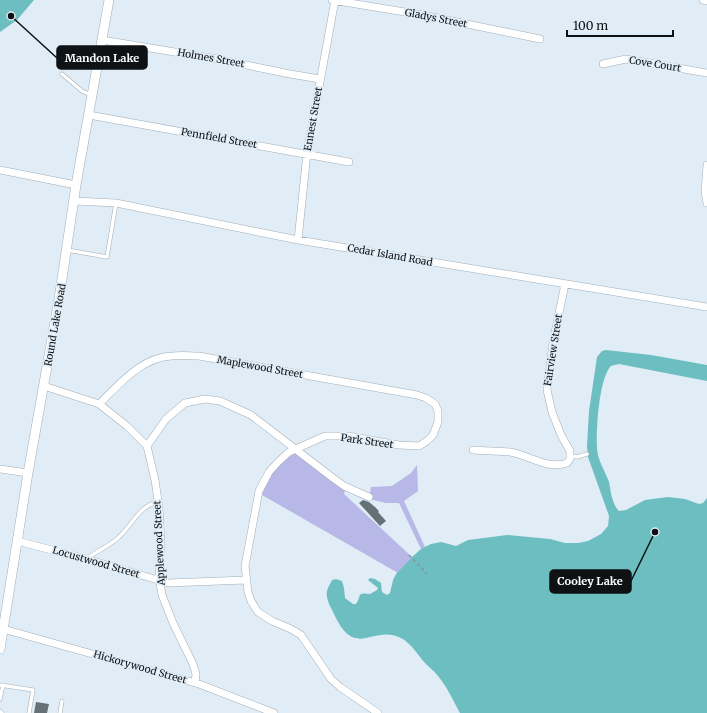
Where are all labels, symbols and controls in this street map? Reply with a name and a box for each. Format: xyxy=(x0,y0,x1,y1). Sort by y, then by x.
street label: Gladys Street xyxy=(404,6,468,30)
scale bar xyxy=(567,12,673,38)
text: 100 m xyxy=(573,18,608,33)
callout: Mandon Lake xyxy=(57,46,147,69)
street label: Holmes Street xyxy=(176,46,246,70)
text: Mandon Lake xyxy=(65,51,139,65)
street label: Cove Court xyxy=(628,53,682,75)
street label: Ennest Street xyxy=(301,86,325,152)
street label: Pennfield Street xyxy=(180,125,258,151)
street label: Cedar Island Road xyxy=(346,241,434,269)
street label: Round Lake Road xyxy=(41,283,69,367)
street label: Fairview Street xyxy=(541,313,565,387)
street label: Maplewood Street xyxy=(216,353,304,381)
street label: Park Street xyxy=(340,431,394,451)
street label: Applewood Street xyxy=(150,500,168,587)
street label: Locustwood Street xyxy=(51,543,141,581)
callout: Cooley Lake xyxy=(550,570,631,593)
text: Cooley Lake xyxy=(557,574,623,588)
street label: Hickorywood Street xyxy=(92,647,188,687)

